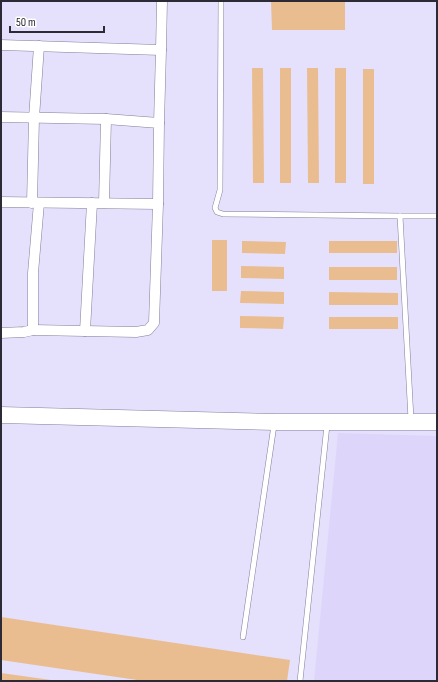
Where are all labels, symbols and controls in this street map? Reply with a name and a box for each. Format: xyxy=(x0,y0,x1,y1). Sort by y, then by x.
scale bar xyxy=(10,8,104,34)
text: 50 m xyxy=(16,15,36,30)

